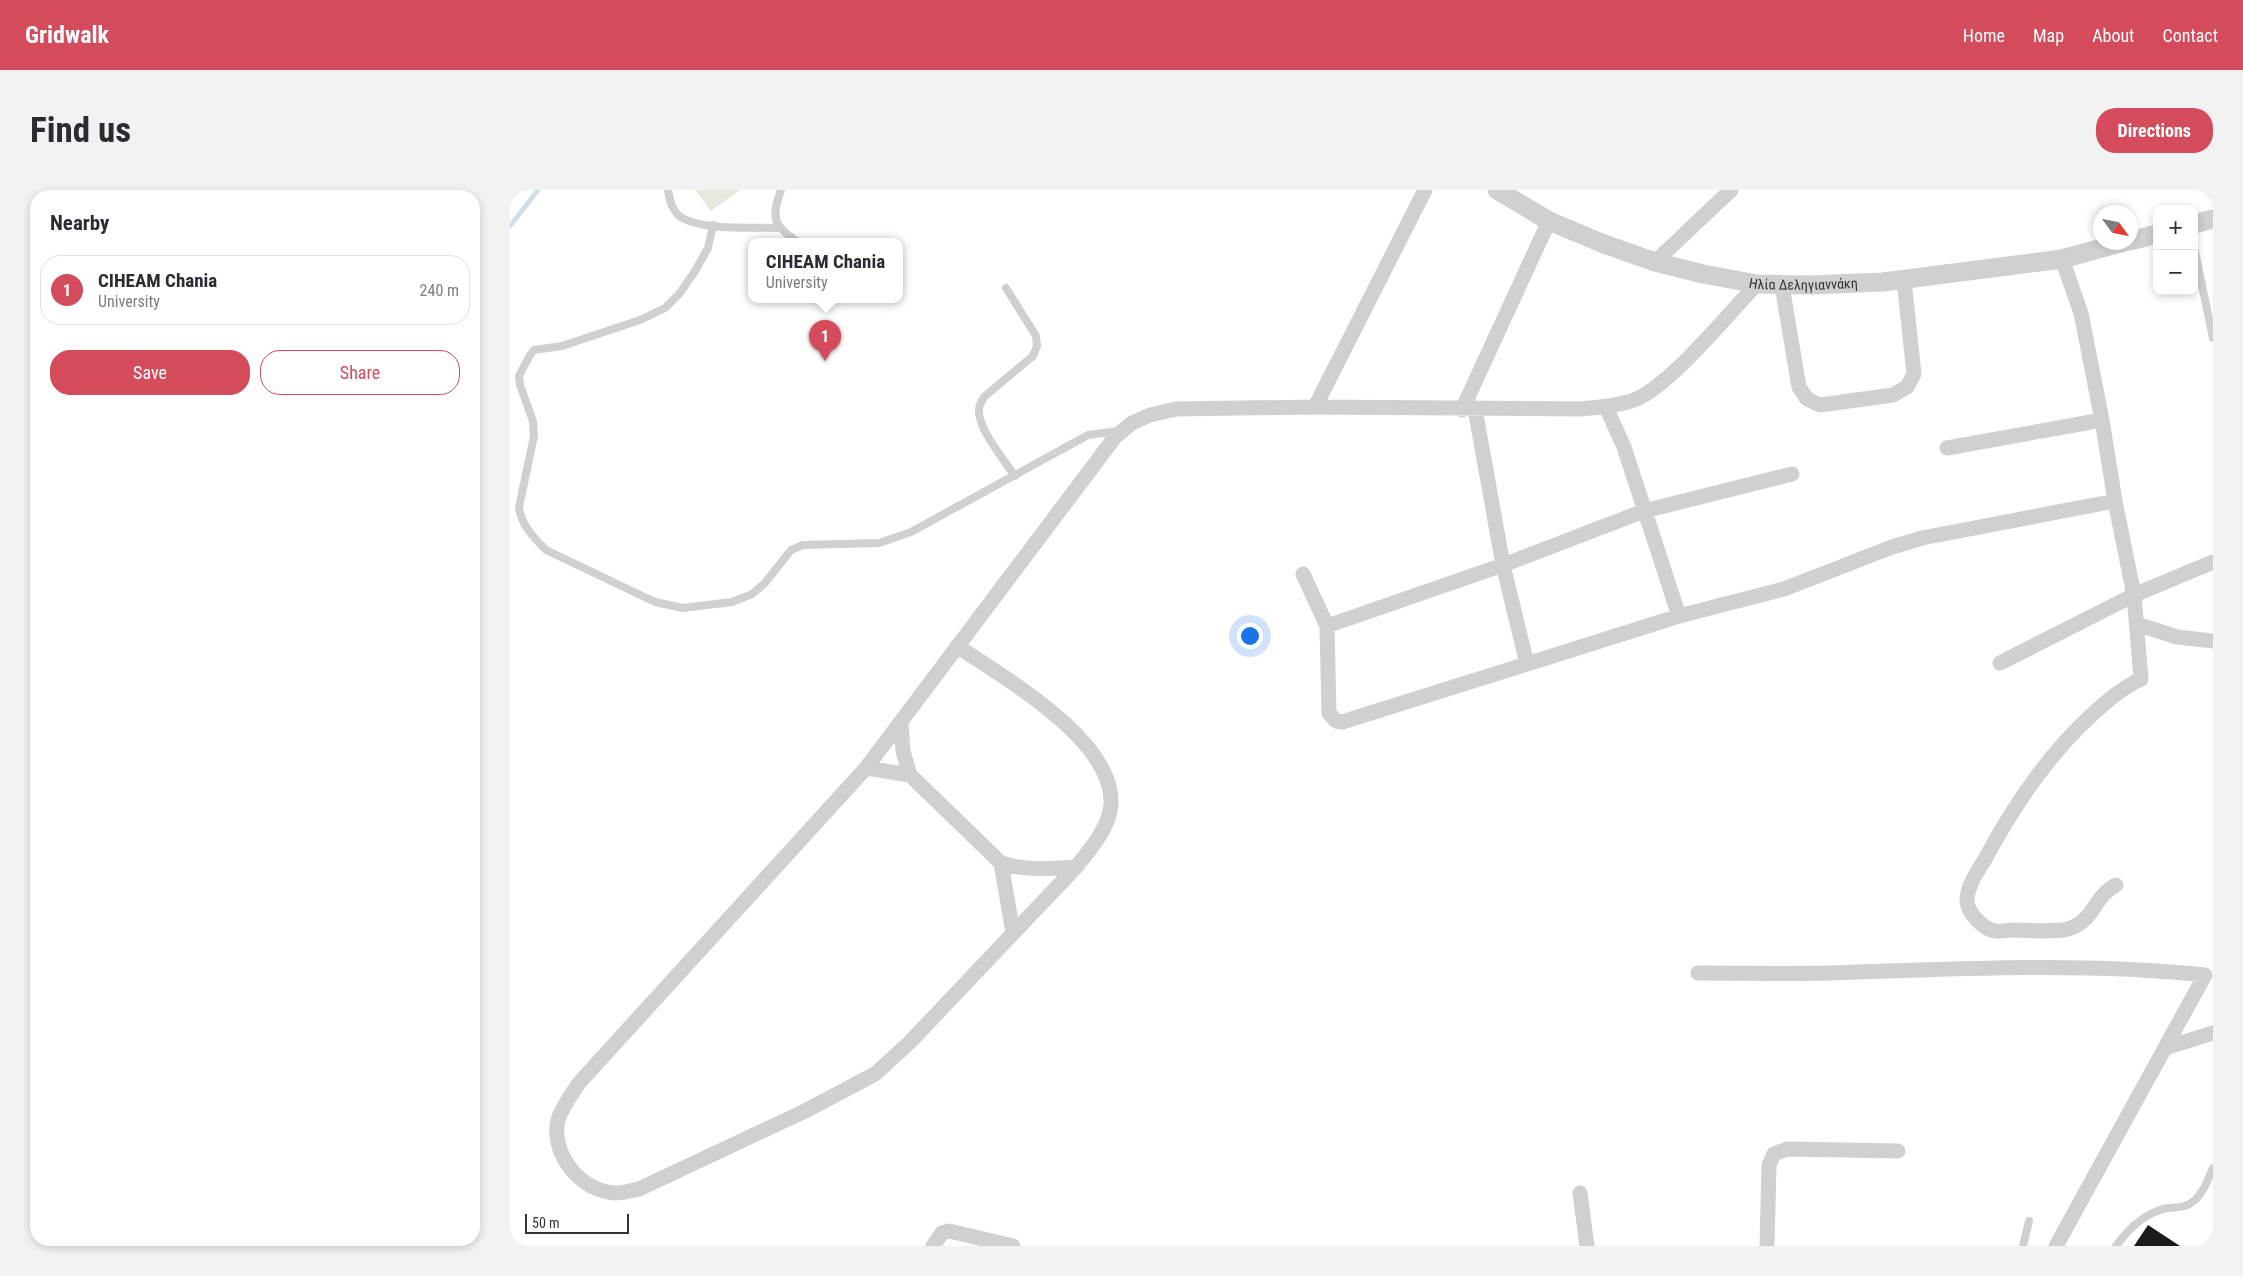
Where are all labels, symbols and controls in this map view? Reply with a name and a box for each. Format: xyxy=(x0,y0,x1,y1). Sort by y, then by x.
text: Gridwalk xyxy=(25,21,109,49)
text: Home xyxy=(1963,25,2005,46)
text: Map xyxy=(2033,25,2064,46)
text: About xyxy=(2092,25,2134,46)
text: Contact xyxy=(2162,25,2218,46)
button: Directions xyxy=(2096,108,2213,153)
text: Find us xyxy=(30,110,131,151)
north arrow xyxy=(2093,205,2138,250)
map controls xyxy=(2153,205,2198,295)
button: + xyxy=(2153,205,2198,250)
text: Nearby xyxy=(50,211,109,235)
popup xyxy=(748,238,903,303)
text: CIHEAM Chania xyxy=(766,250,885,273)
button: − xyxy=(2153,250,2198,295)
text: CIHEAM Chania xyxy=(98,269,217,292)
text: University xyxy=(766,273,828,292)
street label: Ηλία Δεληγιαννάκη xyxy=(1748,275,1858,293)
text: 1 xyxy=(63,281,71,300)
text: 240 m xyxy=(420,281,459,300)
text: University xyxy=(98,292,160,311)
pin: 1 xyxy=(809,320,841,361)
button: Save xyxy=(50,350,250,395)
button: Share xyxy=(260,350,460,395)
your location xyxy=(1237,623,1263,649)
scale bar xyxy=(525,1211,629,1234)
text: 50 m xyxy=(532,1215,560,1231)

